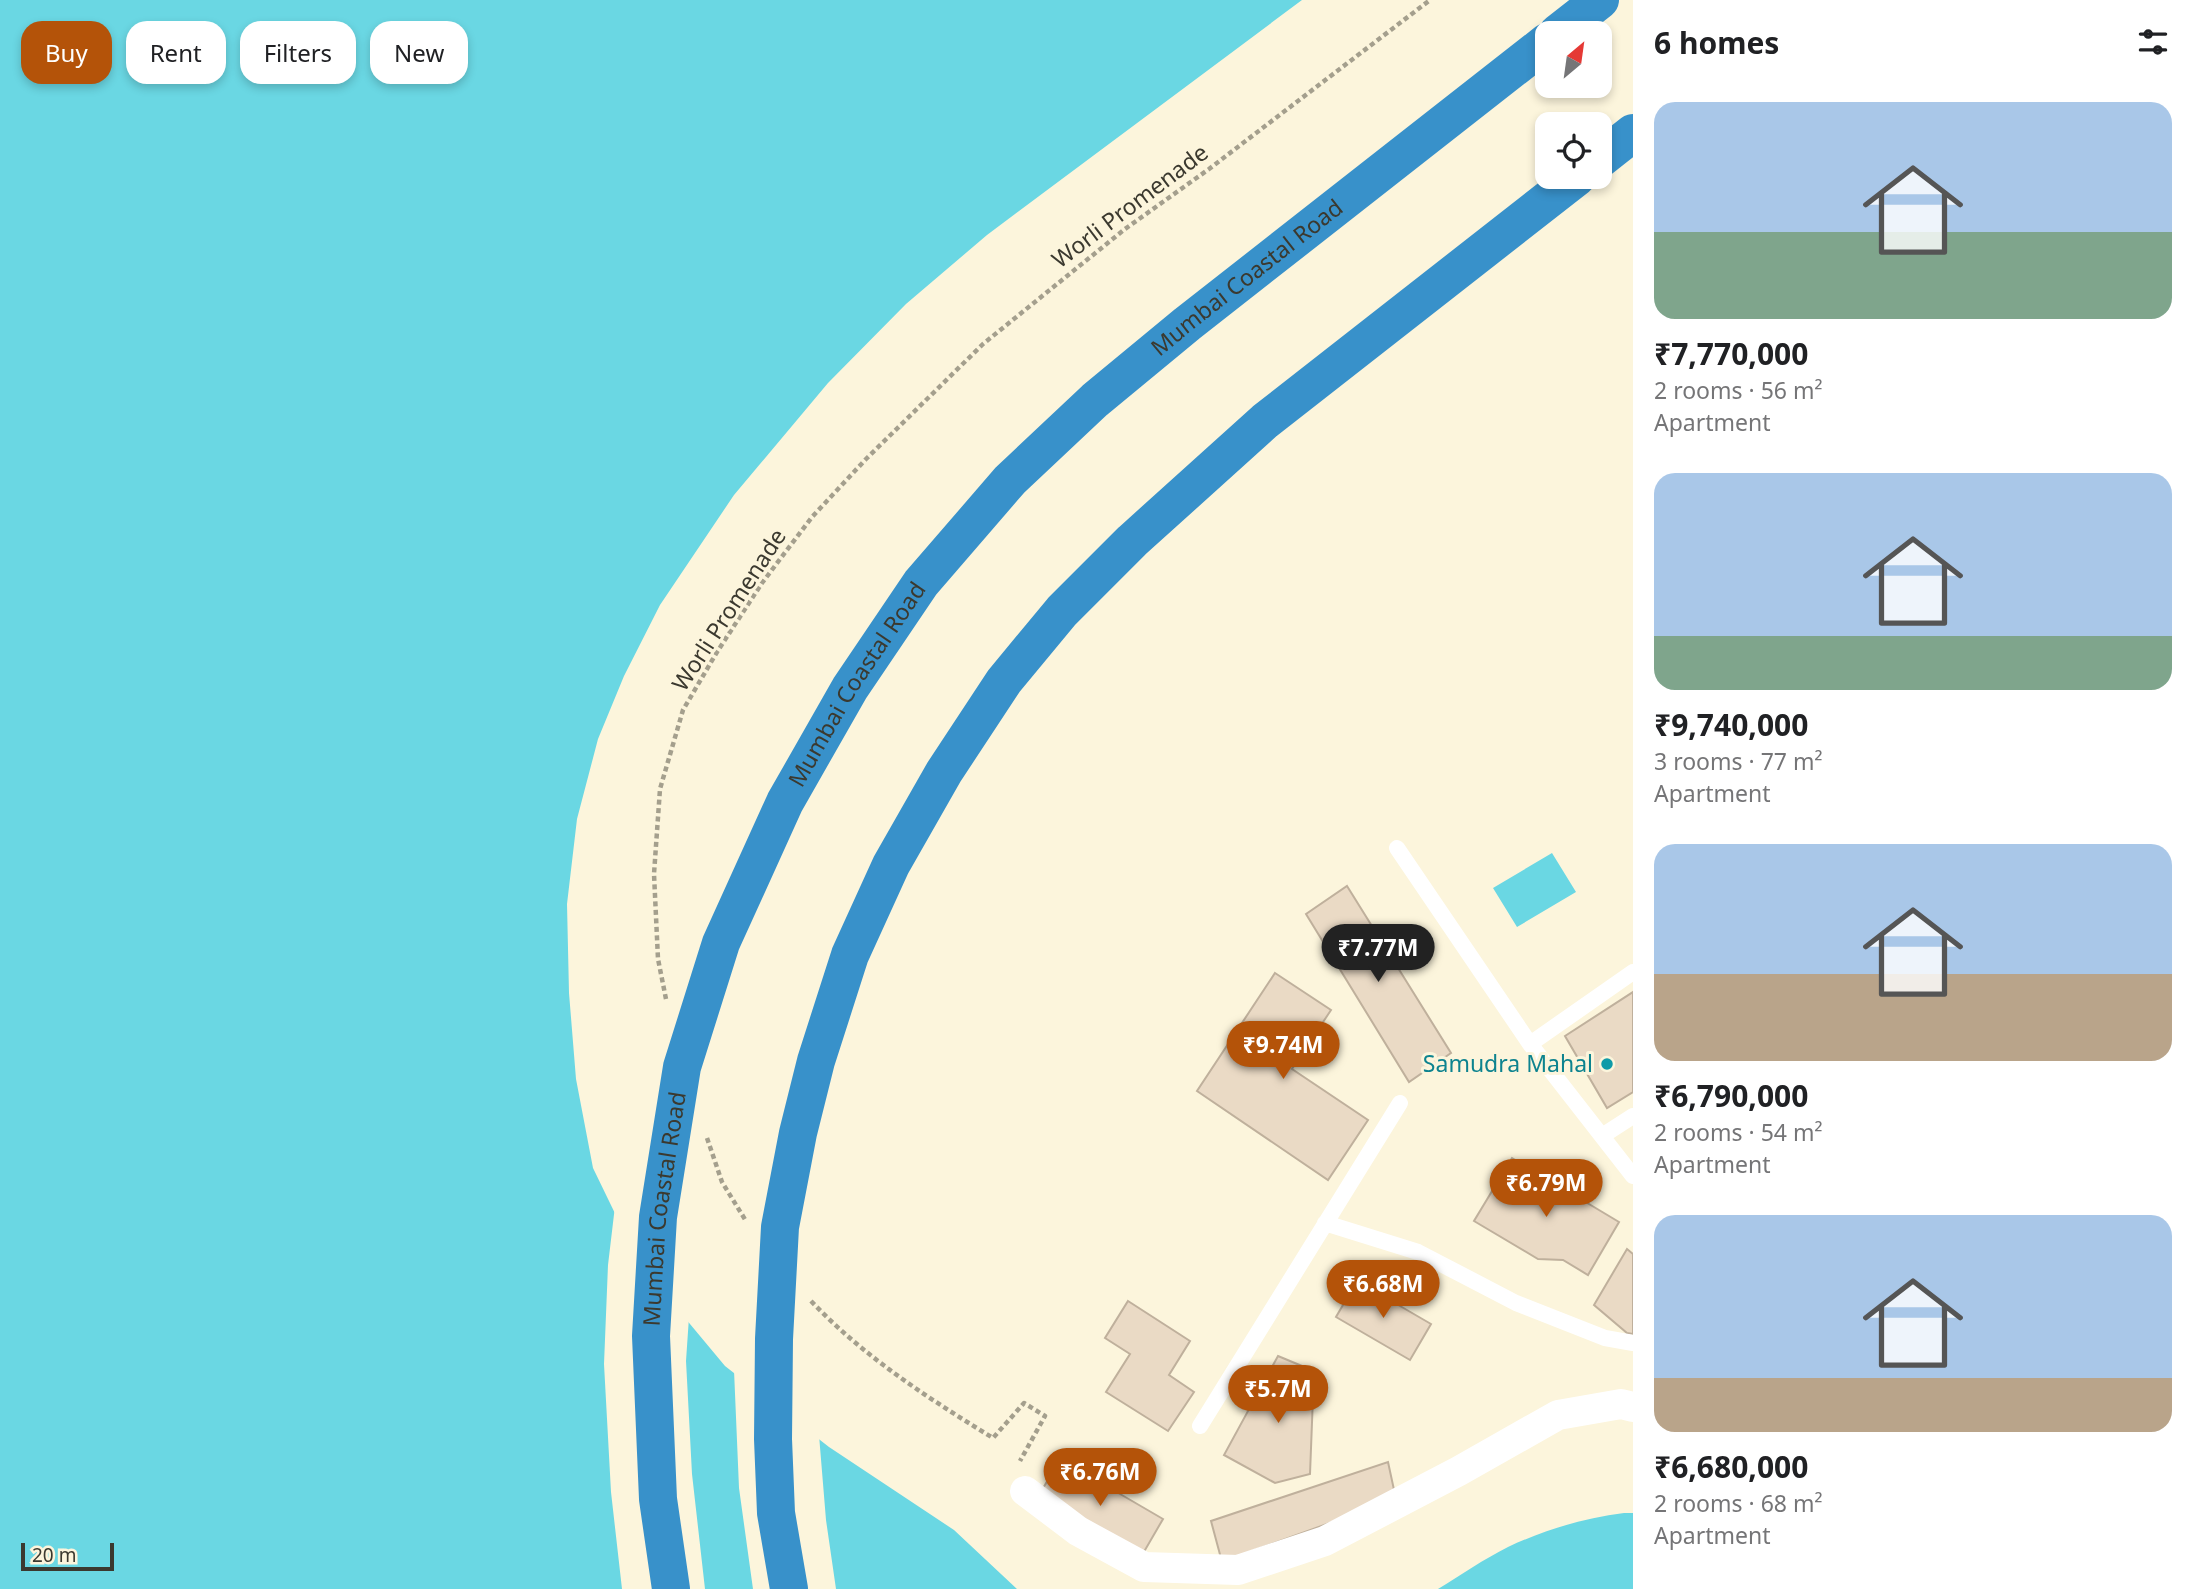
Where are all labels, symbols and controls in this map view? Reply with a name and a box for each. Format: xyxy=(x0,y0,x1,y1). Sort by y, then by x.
chip: Buy xyxy=(21,21,112,84)
chip: Rent xyxy=(126,21,226,84)
chip: Filters xyxy=(240,21,356,84)
chip: New xyxy=(370,21,468,84)
north arrow xyxy=(1535,21,1612,98)
map controls xyxy=(1535,21,1612,189)
text: 6 homes xyxy=(1654,22,1779,63)
icon: filters xyxy=(2134,23,2172,61)
button: locate xyxy=(1535,112,1612,189)
street label: Worli Promenade xyxy=(1045,136,1214,274)
icon: home xyxy=(1850,147,1976,273)
street label: Mumbai Coastal Road xyxy=(1143,191,1349,363)
text: ₹7,770,000 xyxy=(1654,333,1808,374)
text: 2 rooms · 56 m² xyxy=(1654,374,1823,406)
text: Apartment xyxy=(1654,406,1771,438)
icon: home xyxy=(1850,518,1976,644)
street label: Worli Promenade xyxy=(664,522,793,697)
street label: Mumbai Coastal Road xyxy=(780,575,932,792)
text: ₹9,740,000 xyxy=(1654,704,1808,745)
text: 3 rooms · 77 m² xyxy=(1654,745,1823,777)
text: Apartment xyxy=(1654,777,1771,809)
icon: home xyxy=(1850,889,1976,1015)
pin: ₹7.77M xyxy=(1321,925,1435,984)
text: ₹7.77M xyxy=(1338,931,1418,963)
pin: ₹9.74M xyxy=(1226,1021,1340,1081)
text: ₹9.74M xyxy=(1243,1028,1323,1060)
place label: Samudra Mahal xyxy=(1423,1047,1593,1079)
marker: Samudra Mahal xyxy=(1599,1056,1615,1072)
text: ₹6,790,000 xyxy=(1654,1075,1808,1116)
street label: Mumbai Coastal Road xyxy=(635,1089,693,1327)
text: 2 rooms · 54 m² xyxy=(1654,1116,1823,1148)
text: Apartment xyxy=(1654,1148,1771,1180)
pin: ₹6.79M xyxy=(1489,1160,1603,1219)
text: ₹6.79M xyxy=(1506,1166,1586,1198)
pin: ₹6.68M xyxy=(1326,1260,1440,1320)
icon: home xyxy=(1850,1260,1976,1386)
text: ₹6.68M xyxy=(1343,1267,1423,1299)
pin: ₹5.7M xyxy=(1229,1366,1327,1425)
text: ₹5.7M xyxy=(1244,1372,1312,1404)
text: ₹6,680,000 xyxy=(1654,1446,1808,1487)
pin: ₹6.76M xyxy=(1043,1448,1157,1508)
text: ₹6.76M xyxy=(1060,1455,1140,1487)
text: 2 rooms · 68 m² xyxy=(1654,1487,1823,1519)
text: Apartment xyxy=(1654,1519,1771,1551)
scale bar xyxy=(21,1540,114,1572)
text: 20 m xyxy=(32,1542,76,1568)

